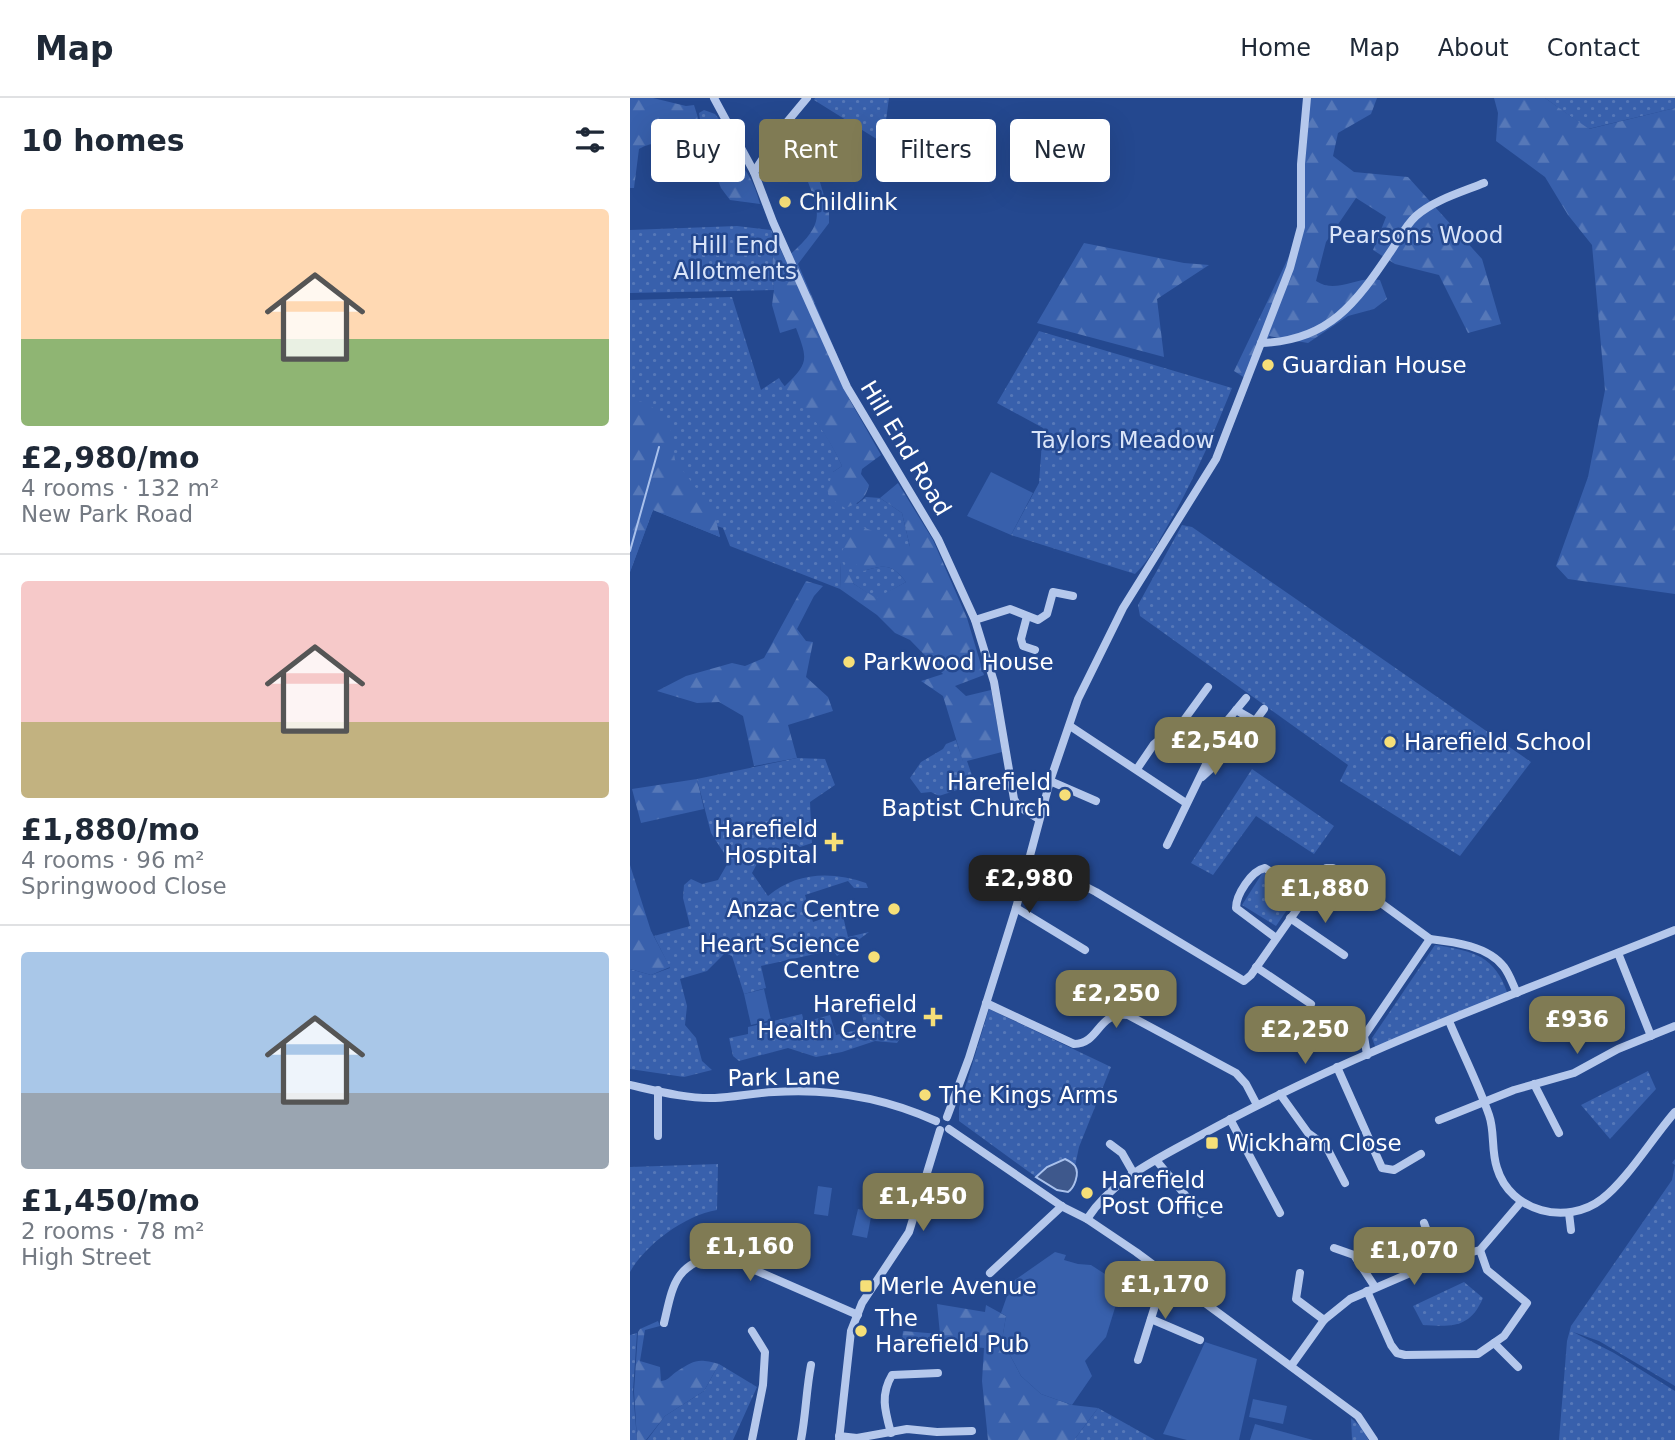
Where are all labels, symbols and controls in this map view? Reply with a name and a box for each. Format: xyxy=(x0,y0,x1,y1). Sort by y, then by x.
text: Map xyxy=(35,29,114,68)
text: Home xyxy=(1240,34,1311,62)
text: Map xyxy=(1349,34,1400,62)
text: About xyxy=(1438,34,1509,62)
text: Contact xyxy=(1547,34,1640,62)
chip: Buy xyxy=(651,119,745,182)
chip: Rent xyxy=(759,119,862,182)
chip: Filters xyxy=(876,119,996,182)
chip: New xyxy=(1010,119,1110,182)
icon: filters xyxy=(571,121,609,159)
text: 10 homes xyxy=(21,123,185,158)
place label: Childlink xyxy=(799,189,898,215)
marker: Childlink xyxy=(777,194,793,210)
park label: Pearsons Wood xyxy=(1329,222,1503,248)
park label: Hill End Allotments xyxy=(673,232,797,284)
icon: home xyxy=(252,254,378,380)
place label: Guardian House xyxy=(1282,352,1467,378)
marker: Guardian House xyxy=(1260,357,1276,373)
street label: Hill End Road xyxy=(856,376,956,520)
park label: Taylors Meadow xyxy=(1031,427,1214,453)
text: £2,980/mo xyxy=(21,440,200,475)
text: 4 rooms · 132 m² xyxy=(21,475,219,501)
text: New Park Road xyxy=(21,501,193,527)
icon: home xyxy=(252,626,378,752)
place label: Parkwood House xyxy=(863,649,1054,675)
marker: Parkwood House xyxy=(841,654,857,670)
pin: £2,540 xyxy=(1158,718,1272,777)
text: £2,540 xyxy=(1171,727,1259,753)
place label: Harefield School xyxy=(1404,729,1592,755)
marker: Harefield School xyxy=(1382,734,1398,750)
place label: Harefield Baptist Church xyxy=(881,769,1051,821)
marker: Harefield Baptist Church xyxy=(1057,787,1073,803)
text: £1,880/mo xyxy=(21,812,200,847)
place label: Harefield Hospital xyxy=(714,816,818,868)
marker: Harefield Hospital xyxy=(824,832,844,852)
text: 4 rooms · 96 m² xyxy=(21,847,205,873)
pin: £2,980 xyxy=(972,856,1086,915)
text: £2,980 xyxy=(985,865,1073,891)
pin: £1,880 xyxy=(1268,866,1382,925)
text: Springwood Close xyxy=(21,873,227,899)
text: £1,880 xyxy=(1281,875,1369,901)
place label: Anzac Centre xyxy=(727,896,880,922)
marker: Anzac Centre xyxy=(886,901,902,917)
place label: Heart Science Centre xyxy=(700,931,860,983)
marker: Heart Science Centre xyxy=(866,949,882,965)
pin: £2,250 xyxy=(1059,970,1173,1030)
text: £2,250 xyxy=(1072,980,1160,1006)
place label: Harefield Health Centre xyxy=(757,991,917,1043)
pin: £936 xyxy=(1536,996,1618,1056)
icon: home xyxy=(252,997,378,1123)
pin: £2,250 xyxy=(1248,1006,1362,1066)
text: £936 xyxy=(1545,1006,1609,1032)
marker: Harefield Health Centre xyxy=(923,1007,943,1027)
text: £2,250 xyxy=(1261,1016,1349,1042)
street label: Park Lane xyxy=(727,1063,841,1091)
place label: The Kings Arms xyxy=(938,1082,1118,1108)
marker: The Kings Arms xyxy=(917,1087,933,1103)
place label: Wickham Close xyxy=(1226,1130,1402,1156)
marker: Wickham Close xyxy=(1204,1135,1220,1151)
place label: Harefield Post Office xyxy=(1101,1167,1224,1219)
pin: £1,450 xyxy=(866,1174,980,1233)
text: £1,450/mo xyxy=(21,1183,200,1218)
text: £1,450 xyxy=(879,1183,967,1209)
marker: Harefield Post Office xyxy=(1079,1185,1095,1201)
text: 2 rooms · 78 m² xyxy=(21,1218,205,1244)
pin: £1,160 xyxy=(693,1224,807,1283)
pin: £1,070 xyxy=(1357,1228,1471,1287)
text: £1,160 xyxy=(706,1233,794,1259)
text: £1,070 xyxy=(1370,1237,1458,1263)
text: High Street xyxy=(21,1244,151,1270)
pin: £1,170 xyxy=(1108,1262,1222,1321)
text: £1,170 xyxy=(1121,1271,1209,1297)
place label: Merle Avenue xyxy=(880,1273,1037,1299)
marker: Merle Avenue xyxy=(858,1278,874,1294)
place label: The Harefield Pub xyxy=(874,1305,1029,1357)
marker: The Harefield Pub xyxy=(853,1323,869,1339)

